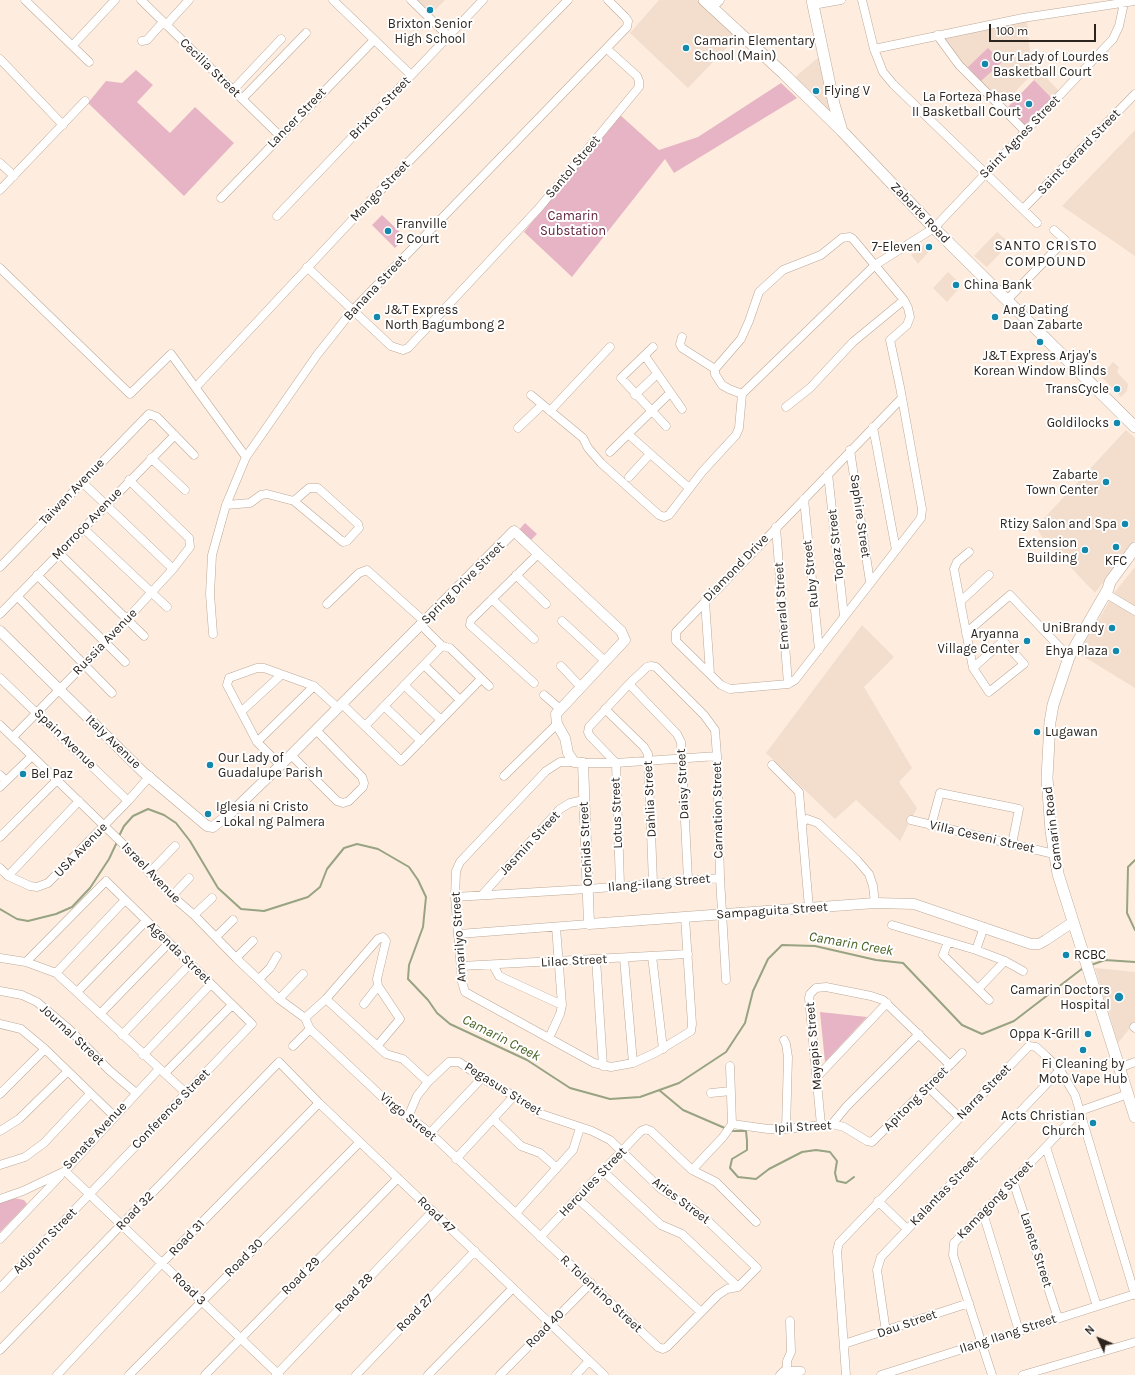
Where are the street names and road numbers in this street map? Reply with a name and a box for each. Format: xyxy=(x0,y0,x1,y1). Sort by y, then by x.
street label: Cecilia Street xyxy=(176,35,244,101)
street label: Brixton Street xyxy=(346,73,414,143)
street label: Lancer Street xyxy=(264,85,330,151)
street label: Saint Agnes Street xyxy=(976,92,1064,182)
street label: Saint Gerard Street xyxy=(1034,106,1124,198)
street label: Santol Street xyxy=(542,132,604,202)
street label: Mango Street xyxy=(347,157,413,225)
street label: Zabarte Road xyxy=(887,179,953,247)
street label: Banana Street xyxy=(341,252,409,324)
street label: Taiwan Avenue xyxy=(36,455,108,529)
street label: Saphire Street xyxy=(846,473,874,559)
street label: Morroco Avenue xyxy=(49,485,125,563)
street label: Topaz Street xyxy=(824,508,848,582)
street label: Diamond Drive xyxy=(700,531,772,605)
street label: Spring Drive Street xyxy=(418,538,508,628)
street label: Ruby Street xyxy=(800,539,822,609)
street label: Emerald Street xyxy=(771,562,793,650)
street label: Russia Avenue xyxy=(69,606,141,678)
street label: Spain Avenue xyxy=(31,706,99,772)
street label: Italy Avenue xyxy=(82,712,144,772)
street label: Daisy Street xyxy=(673,748,693,820)
street label: Dahlia Street xyxy=(640,760,660,838)
street label: Carnation Street xyxy=(709,761,727,859)
street label: Lotus Street xyxy=(608,777,626,849)
street label: Camarin Road xyxy=(1040,785,1066,871)
street label: Orchids Street xyxy=(576,801,596,887)
street label: Jasmin Street xyxy=(496,808,564,878)
street label: Villa Ceseni Street xyxy=(928,817,1036,857)
street label: USA Avenue xyxy=(51,820,111,880)
street label: Israel Avenue xyxy=(118,839,184,907)
street label: Ilang-ilang Street xyxy=(607,871,711,895)
street label: Amarilyo Street xyxy=(448,891,470,983)
street label: Sampaguita Street xyxy=(716,899,828,923)
street label: Agenda Street xyxy=(144,919,214,987)
street label: Lilac Street xyxy=(541,951,607,971)
street label: Journal Street xyxy=(37,1001,107,1069)
street label: Mayapis Street xyxy=(802,1001,826,1091)
street label: Pegasus Street xyxy=(461,1059,545,1119)
street label: Narra Street xyxy=(954,1061,1014,1123)
street label: Apitong Street xyxy=(880,1063,952,1135)
street label: Conference Street xyxy=(129,1066,213,1152)
street label: Virgo Street xyxy=(376,1089,440,1145)
street label: Senate Avenue xyxy=(60,1099,130,1173)
street label: Ipil Street xyxy=(774,1118,832,1136)
street label: Hercules Street xyxy=(556,1144,630,1220)
street label: Kalantas Street xyxy=(907,1153,981,1229)
street label: Kamagong Street xyxy=(954,1158,1036,1242)
street label: Aries Street xyxy=(649,1174,713,1228)
street label: Road 32 xyxy=(113,1188,157,1234)
street label: Road 47 xyxy=(414,1193,458,1237)
street label: Adjourn Street xyxy=(10,1205,80,1277)
street label: Lanete Street xyxy=(1017,1210,1055,1290)
street label: Road 31 xyxy=(166,1216,208,1260)
street label: Road 30 xyxy=(221,1235,267,1281)
street label: R. Tolentino Street xyxy=(557,1252,645,1336)
street label: Road 29 xyxy=(278,1253,324,1299)
street label: Road 3 xyxy=(169,1269,209,1309)
street label: Road 28 xyxy=(332,1270,376,1316)
street label: Road 27 xyxy=(393,1291,437,1335)
street label: Dau Street xyxy=(875,1306,939,1342)
street label: Road 40 xyxy=(523,1307,567,1351)
street label: Ilang Ilang Street xyxy=(958,1311,1058,1357)

